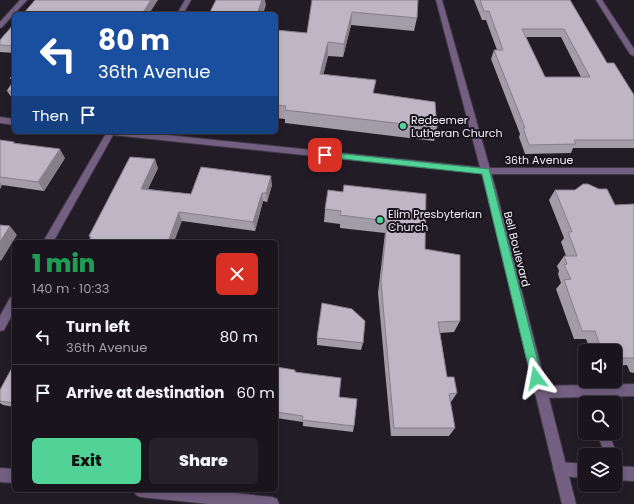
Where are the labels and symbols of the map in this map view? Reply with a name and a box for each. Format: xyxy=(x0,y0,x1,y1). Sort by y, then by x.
place label: Redeemer Lutheran Church xyxy=(411,112,503,141)
marker: Redeemer Lutheran Church xyxy=(398,121,408,131)
pin xyxy=(308,138,342,172)
street label: 36th Avenue xyxy=(505,152,574,168)
place label: Elim Presbyterian Church xyxy=(388,206,482,235)
street label: Bell Boulevard xyxy=(500,210,534,288)
marker: Elim Presbyterian Church xyxy=(375,215,385,225)
position arrow xyxy=(515,357,557,399)

